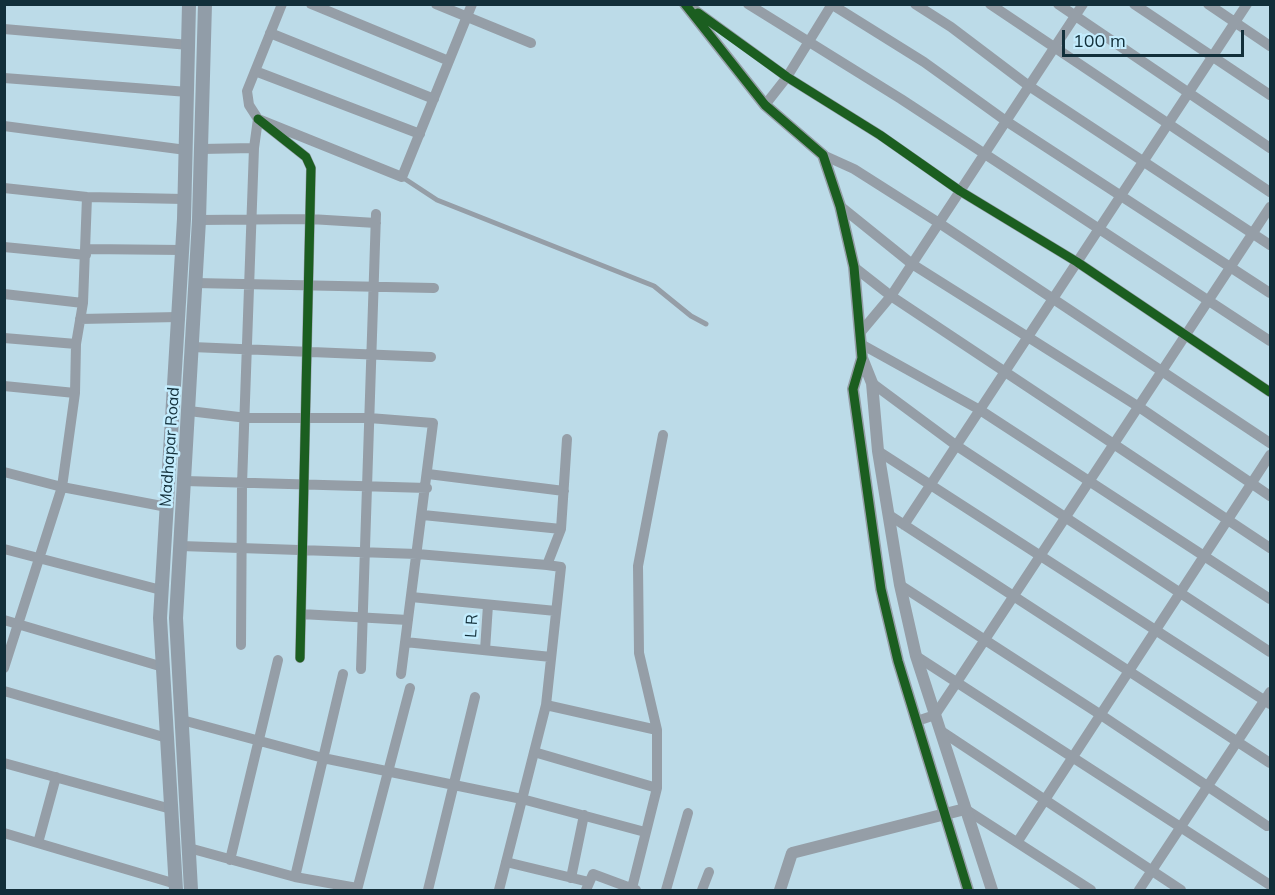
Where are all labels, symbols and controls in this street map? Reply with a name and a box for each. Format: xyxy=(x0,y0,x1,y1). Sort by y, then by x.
scale bar xyxy=(1065,18,1246,56)
text: 100 m xyxy=(1073,29,1126,52)
street label: Madhapar Road xyxy=(156,386,184,508)
street label: L R xyxy=(462,613,482,639)

